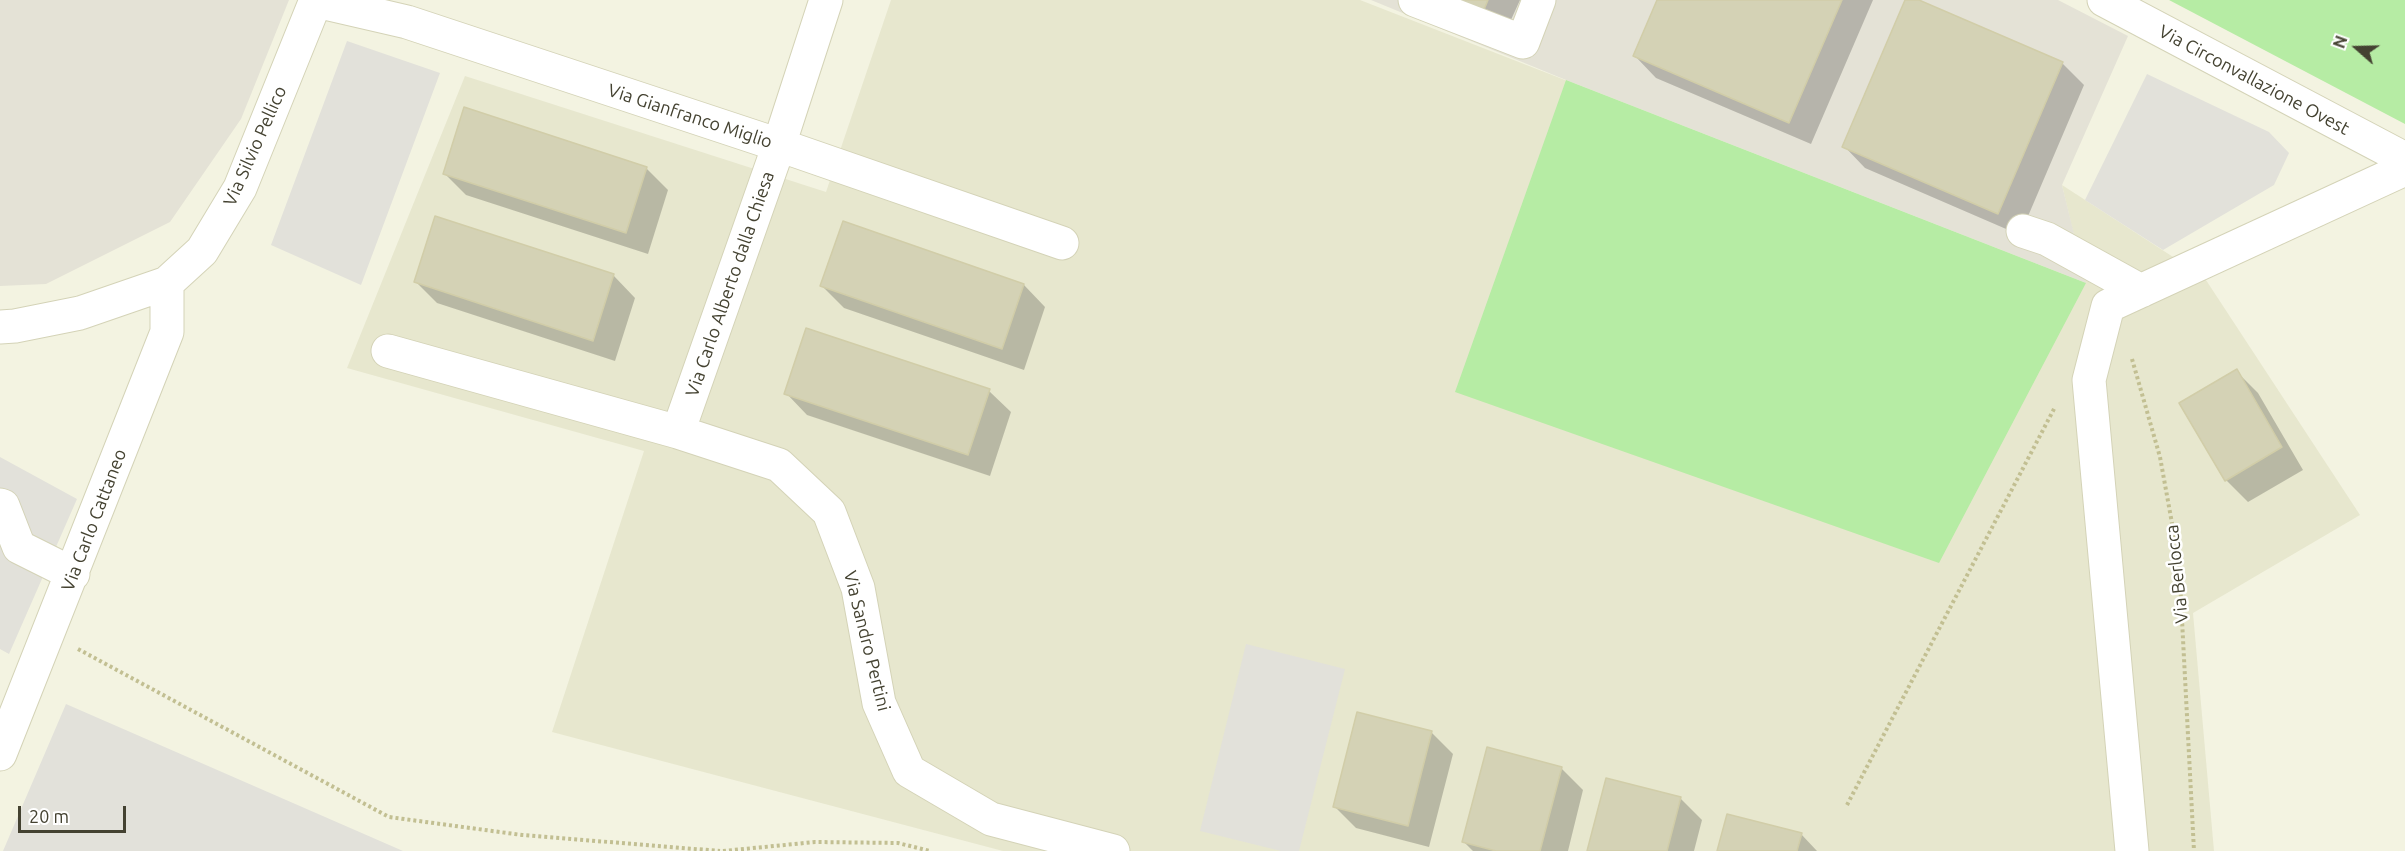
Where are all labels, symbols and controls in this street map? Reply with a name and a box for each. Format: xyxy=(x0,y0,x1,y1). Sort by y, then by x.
north arrow xyxy=(2327,18,2387,78)
street label: Via Circonvallazione Ovest xyxy=(2155,21,2353,139)
text: N xyxy=(2330,33,2351,51)
street label: Via Gianfranco Miglio xyxy=(605,79,775,153)
street label: Via Silvio Pellico xyxy=(219,83,291,209)
street label: Via Carlo Alberto dalla Chiesa xyxy=(681,168,779,400)
street label: Via Carlo Cattaneo xyxy=(57,446,131,594)
street label: Via Berlocca xyxy=(2161,524,2193,624)
street label: Via Sandro Pertini xyxy=(839,569,895,713)
scale bar xyxy=(21,794,129,832)
text: 20 m xyxy=(29,806,69,826)

